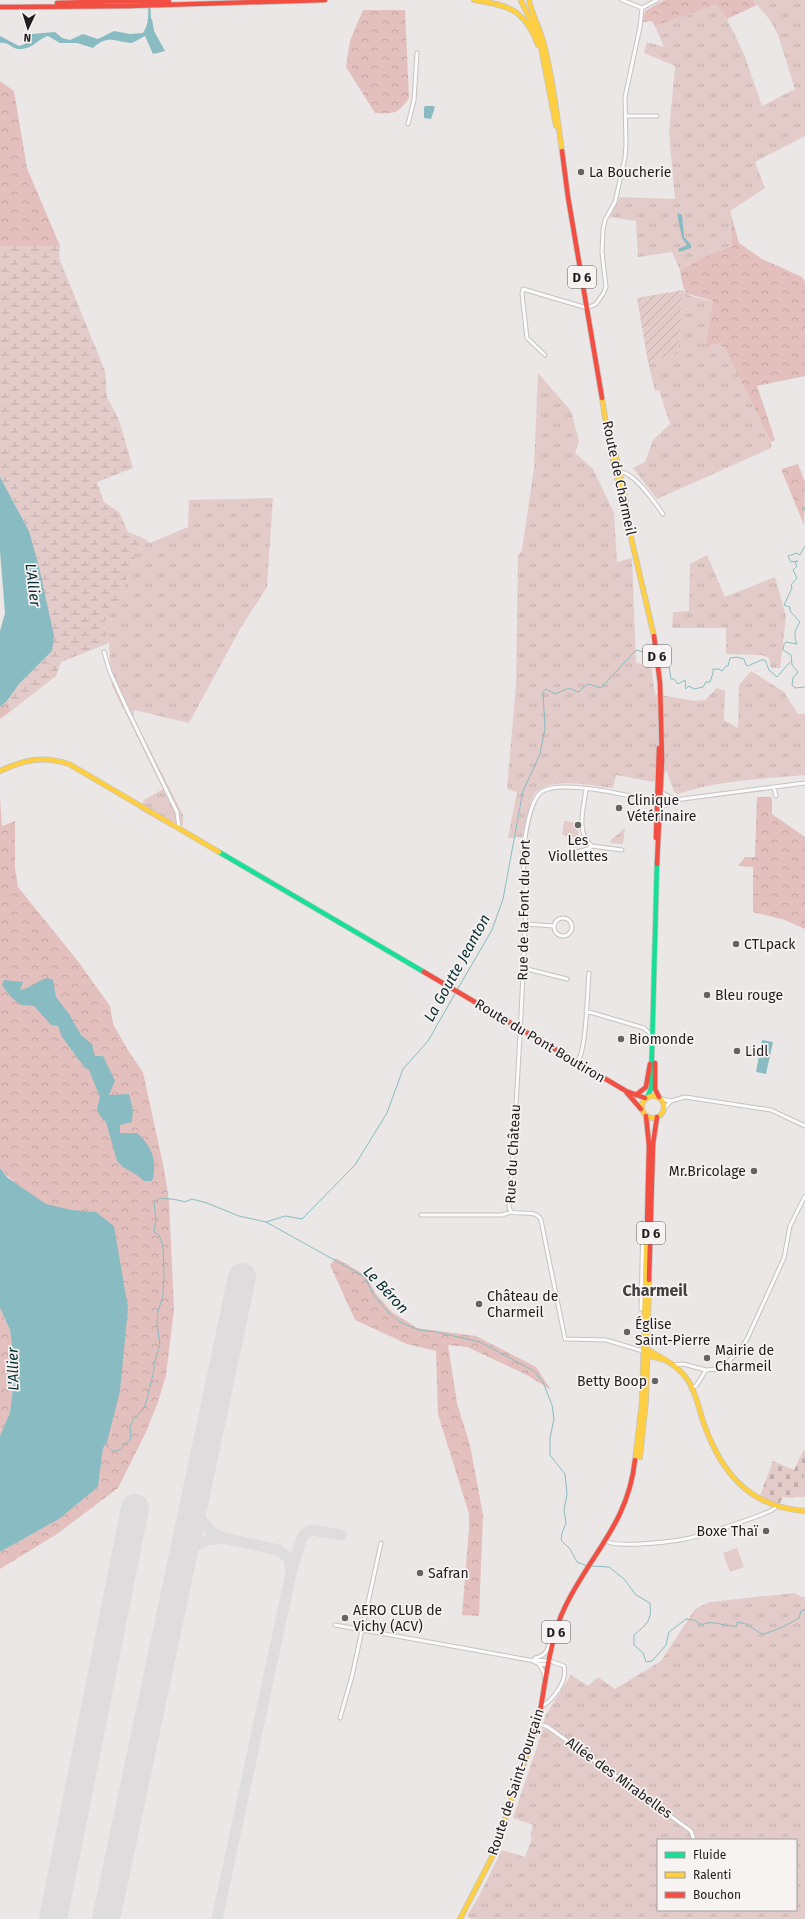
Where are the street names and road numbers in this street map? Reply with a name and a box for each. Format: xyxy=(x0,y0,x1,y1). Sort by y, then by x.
road number: D 6 xyxy=(568,266,596,288)
street label: Route de Charmeil xyxy=(599,419,639,537)
road number: D 6 xyxy=(643,645,671,667)
street label: Rue de la Font du Port xyxy=(514,838,534,981)
street label: Route du Pont Boutiron xyxy=(472,995,608,1087)
street label: Rue du Château xyxy=(502,1104,524,1204)
road number: D 6 xyxy=(637,1222,665,1244)
road number: D 6 xyxy=(542,1621,570,1643)
street label: Route de Saint-Pourçain xyxy=(484,1706,548,1858)
street label: Allée des Mirabelles xyxy=(563,1734,676,1822)

